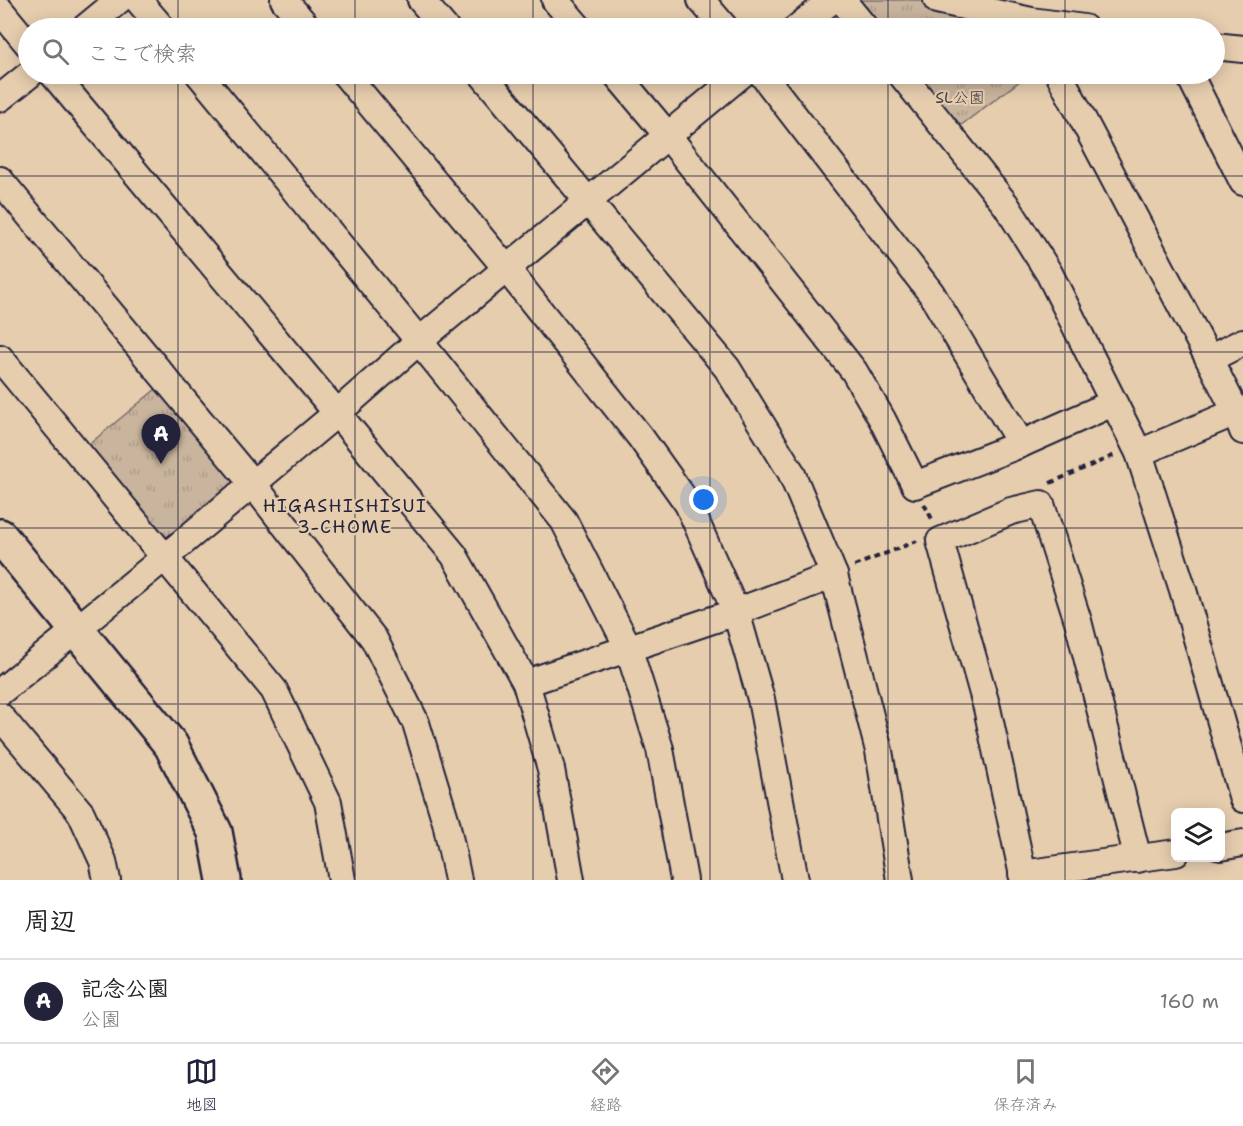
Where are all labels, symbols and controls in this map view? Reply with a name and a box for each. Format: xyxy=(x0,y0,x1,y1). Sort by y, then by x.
search box xyxy=(18,18,1225,84)
icon: search xyxy=(39,35,72,68)
text: ここで検索 xyxy=(87,39,197,68)
park label: SL公園 xyxy=(935,87,985,108)
pin: A xyxy=(142,414,180,464)
your location xyxy=(689,485,718,514)
district label: HIGASHISHISUI 3-CHOME xyxy=(263,494,427,539)
map controls xyxy=(1171,808,1225,862)
button: layers xyxy=(1171,808,1225,862)
text: 周辺 xyxy=(24,903,76,938)
text: 記念公園 xyxy=(81,974,169,1003)
text: A xyxy=(36,988,51,1014)
text: 160 m xyxy=(1160,988,1219,1014)
text: 公園 xyxy=(81,1006,121,1032)
tab: 地図 xyxy=(185,1055,218,1115)
tab: 経路 xyxy=(589,1055,622,1115)
tab: 保存済み xyxy=(993,1055,1057,1115)

